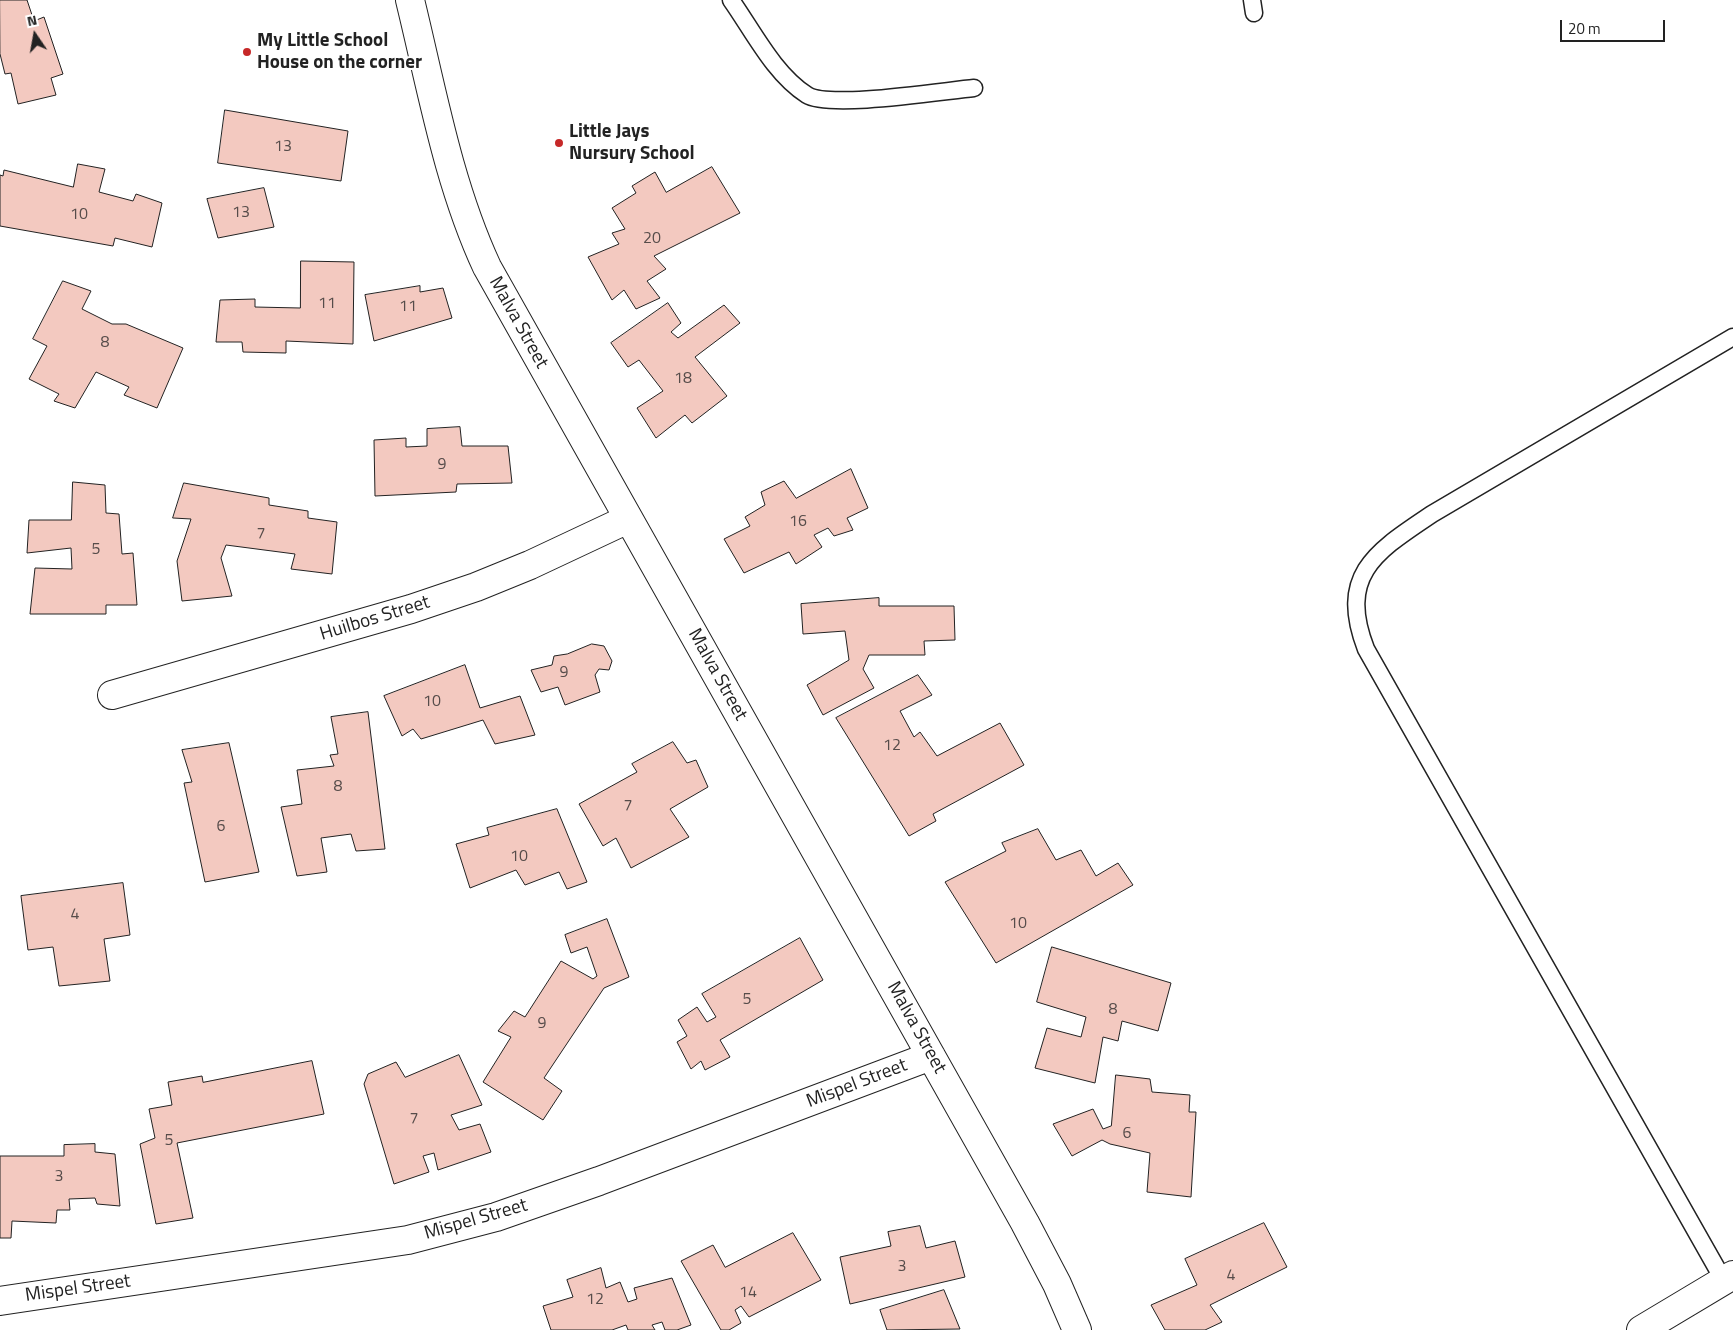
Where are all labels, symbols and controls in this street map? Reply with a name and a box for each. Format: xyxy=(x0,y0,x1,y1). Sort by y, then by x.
text: N xyxy=(25,9,39,31)
north arrow xyxy=(10,10,60,60)
scale bar xyxy=(1563,10,1668,42)
text: 20 m xyxy=(1568,17,1601,40)
place label: My Little School House on the corner xyxy=(257,30,422,74)
marker: My Little School House on the corner xyxy=(241,46,253,58)
place label: Little Jays Nursury School xyxy=(569,121,695,165)
house number: 13 xyxy=(274,137,292,157)
marker: Little Jays Nursury School xyxy=(553,137,565,149)
house number: 13 xyxy=(232,203,250,223)
house number: 10 xyxy=(70,205,88,225)
house number: 20 xyxy=(643,229,661,249)
street label: Malva Street xyxy=(483,273,553,373)
house number: 11 xyxy=(318,294,336,314)
house number: 11 xyxy=(399,297,417,317)
house number: 8 xyxy=(101,333,109,353)
house number: 18 xyxy=(674,369,692,389)
house number: 9 xyxy=(438,455,446,475)
house number: 16 xyxy=(789,512,807,532)
house number: 7 xyxy=(257,524,265,544)
house number: 5 xyxy=(92,540,100,560)
street label: Huilbos Street xyxy=(317,592,433,646)
street label: Malva Street xyxy=(682,625,752,725)
house number: 9 xyxy=(560,663,568,683)
house number: 10 xyxy=(423,692,441,712)
house number: 12 xyxy=(883,736,901,756)
house number: 8 xyxy=(334,777,342,797)
house number: 7 xyxy=(624,796,632,816)
house number: 6 xyxy=(217,817,225,837)
house number: 10 xyxy=(510,847,528,867)
house number: 4 xyxy=(71,905,79,925)
house number: 10 xyxy=(1009,914,1027,934)
street label: Malva Street xyxy=(881,978,951,1078)
house number: 5 xyxy=(743,990,751,1010)
house number: 8 xyxy=(1109,1000,1117,1020)
house number: 9 xyxy=(538,1014,546,1034)
street label: Mispel Street xyxy=(803,1054,911,1114)
house number: 7 xyxy=(410,1109,418,1129)
house number: 6 xyxy=(1123,1124,1131,1144)
house number: 5 xyxy=(165,1131,173,1151)
house number: 3 xyxy=(55,1167,63,1187)
street label: Mispel Street xyxy=(422,1194,530,1246)
house number: 3 xyxy=(898,1257,906,1277)
house number: 4 xyxy=(1227,1266,1235,1286)
street label: Mispel Street xyxy=(24,1270,132,1308)
house number: 14 xyxy=(739,1283,757,1303)
house number: 12 xyxy=(586,1290,604,1310)

